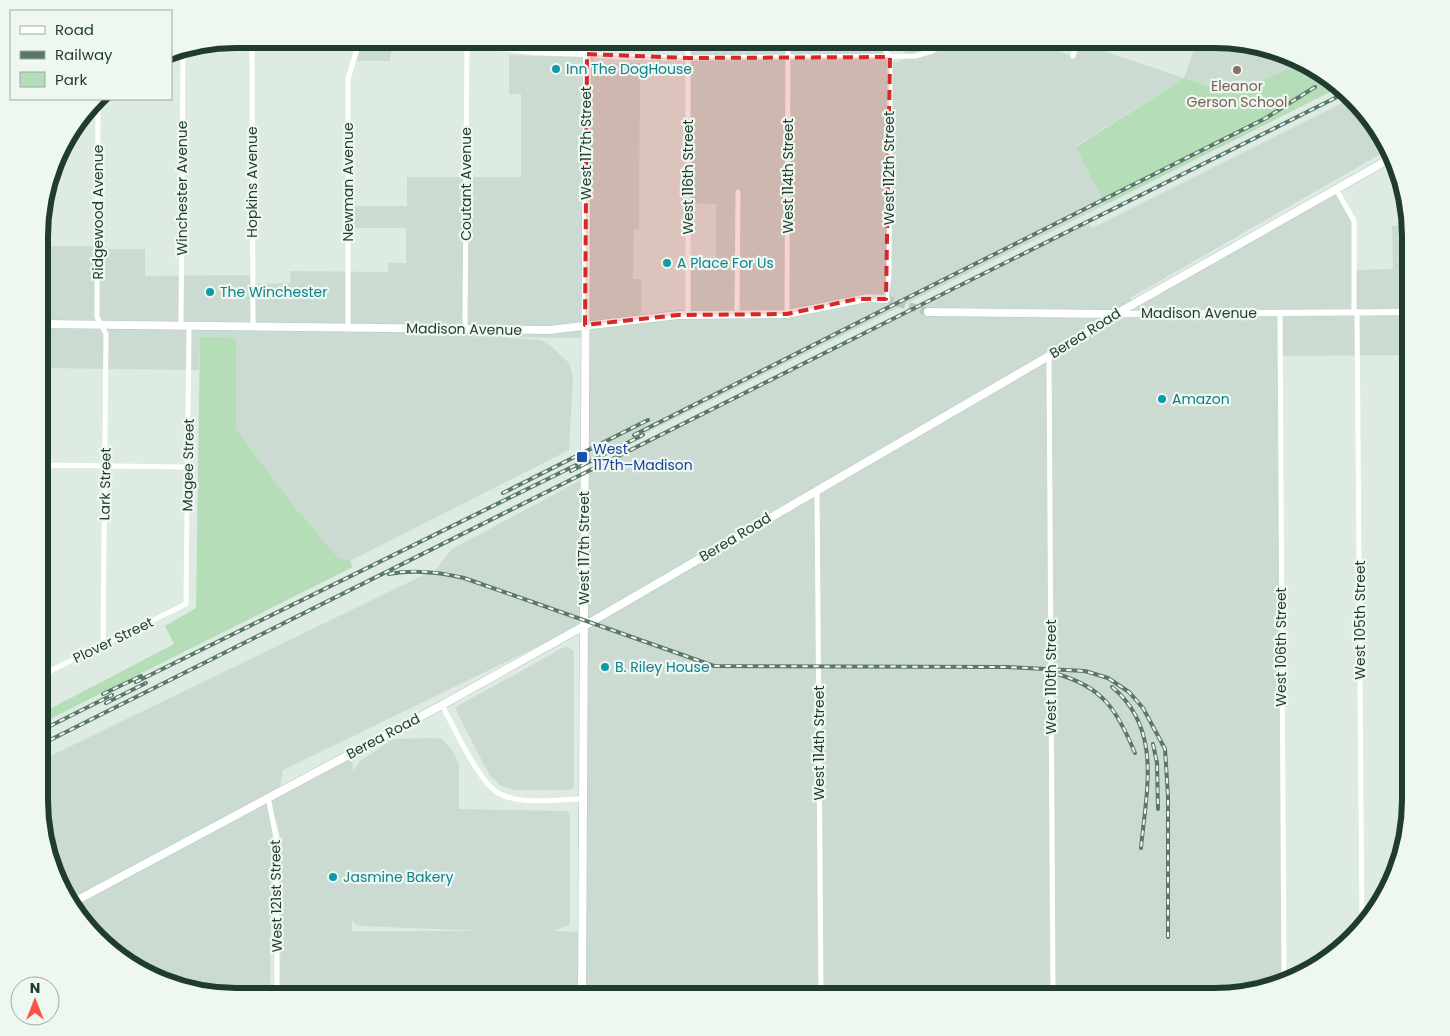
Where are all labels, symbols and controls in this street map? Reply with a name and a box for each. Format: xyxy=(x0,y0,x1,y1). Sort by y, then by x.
legend xyxy=(10,10,172,100)
text: Road xyxy=(55,19,94,40)
text: Railway xyxy=(55,44,113,65)
place label: Inn The DogHouse xyxy=(566,59,692,79)
marker: Inn The DogHouse xyxy=(550,63,562,75)
marker: Eleanor Gerson School xyxy=(1231,64,1243,76)
text: Park xyxy=(55,69,87,90)
place label: Eleanor Gerson School xyxy=(1187,76,1287,112)
street label: West 117th Street xyxy=(576,86,596,200)
street label: West 112th Street xyxy=(879,111,899,225)
street label: West 114th Street xyxy=(778,118,798,234)
street label: West 116th Street xyxy=(678,119,698,235)
street label: Winchester Avenue xyxy=(172,120,192,255)
street label: Newman Avenue xyxy=(338,122,358,242)
street label: Hopkins Avenue xyxy=(242,126,262,238)
street label: Coutant Avenue xyxy=(456,127,476,241)
street label: Ridgewood Avenue xyxy=(88,144,108,279)
place label: A Place For Us xyxy=(677,253,774,273)
marker: A Place For Us xyxy=(661,257,673,269)
place label: The Winchester xyxy=(220,282,327,302)
marker: The Winchester xyxy=(204,286,216,298)
street label: Berea Road xyxy=(1045,303,1125,363)
street label: Madison Avenue xyxy=(1141,303,1257,323)
street label: Madison Avenue xyxy=(406,318,522,340)
place label: Amazon xyxy=(1172,389,1230,409)
marker: Amazon xyxy=(1156,393,1168,405)
street label: Magee Street xyxy=(177,418,199,512)
place label: West 117th–Madison xyxy=(593,439,693,475)
street label: Lark Street xyxy=(94,447,116,521)
marker: West 117th–Madison xyxy=(575,450,589,464)
street label: West 117th Street xyxy=(574,491,594,605)
street label: Berea Road xyxy=(695,508,775,566)
street label: West 105th Street xyxy=(1350,560,1370,680)
street label: West 106th Street xyxy=(1271,587,1291,707)
street label: Plover Street xyxy=(70,612,156,668)
street label: West 110th Street xyxy=(1041,619,1061,735)
place label: B. Riley House xyxy=(615,657,710,677)
marker: B. Riley House xyxy=(599,661,611,673)
street label: West 114th Street xyxy=(809,685,829,801)
street label: Berea Road xyxy=(343,708,423,764)
street label: West 121st Street xyxy=(265,840,287,952)
place label: Jasmine Bakery xyxy=(343,867,454,887)
marker: Jasmine Bakery xyxy=(327,871,339,883)
north arrow xyxy=(10,976,60,1026)
text: N xyxy=(30,978,40,998)

